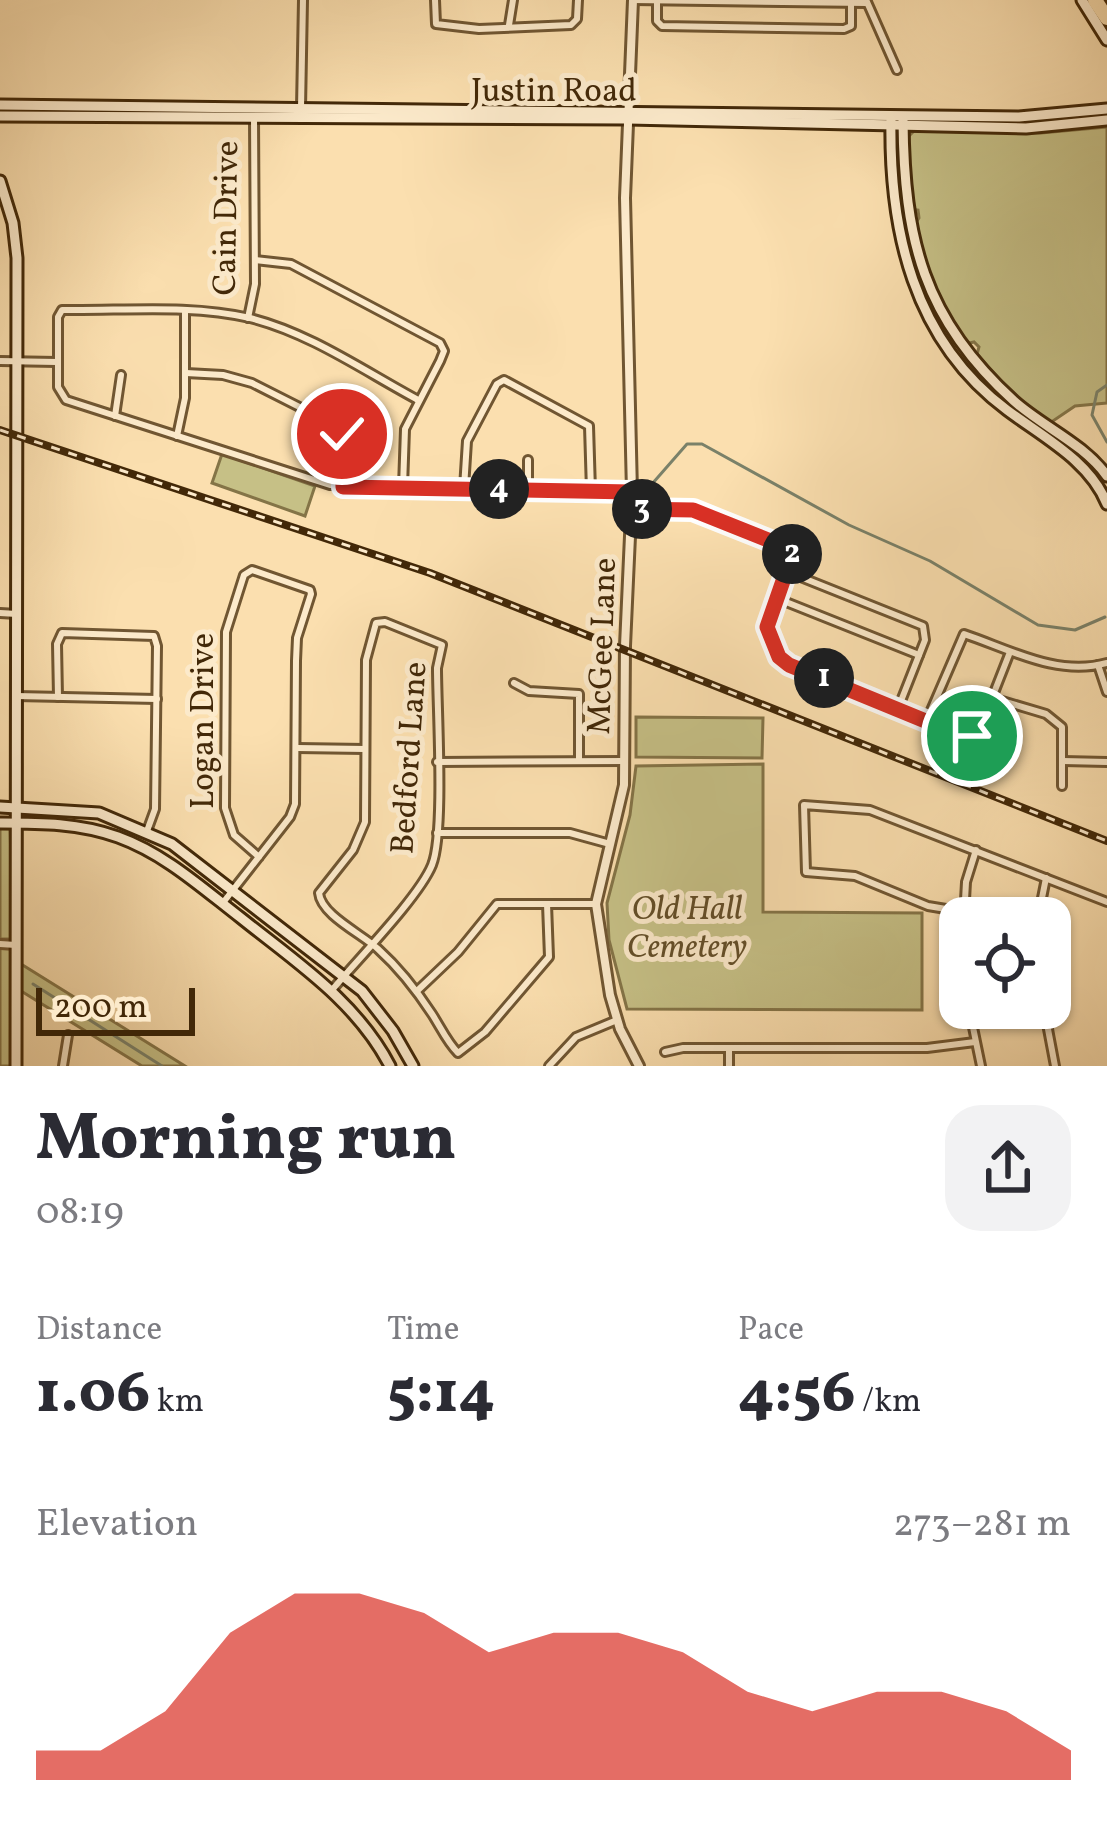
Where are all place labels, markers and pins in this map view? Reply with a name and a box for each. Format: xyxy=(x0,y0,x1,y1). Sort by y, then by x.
pin xyxy=(291,383,393,485)
pin: 4 xyxy=(469,459,529,519)
pin: 3 xyxy=(612,479,672,539)
pin: 2 xyxy=(762,524,822,584)
pin: 1 xyxy=(794,648,854,708)
pin xyxy=(921,685,1023,787)

